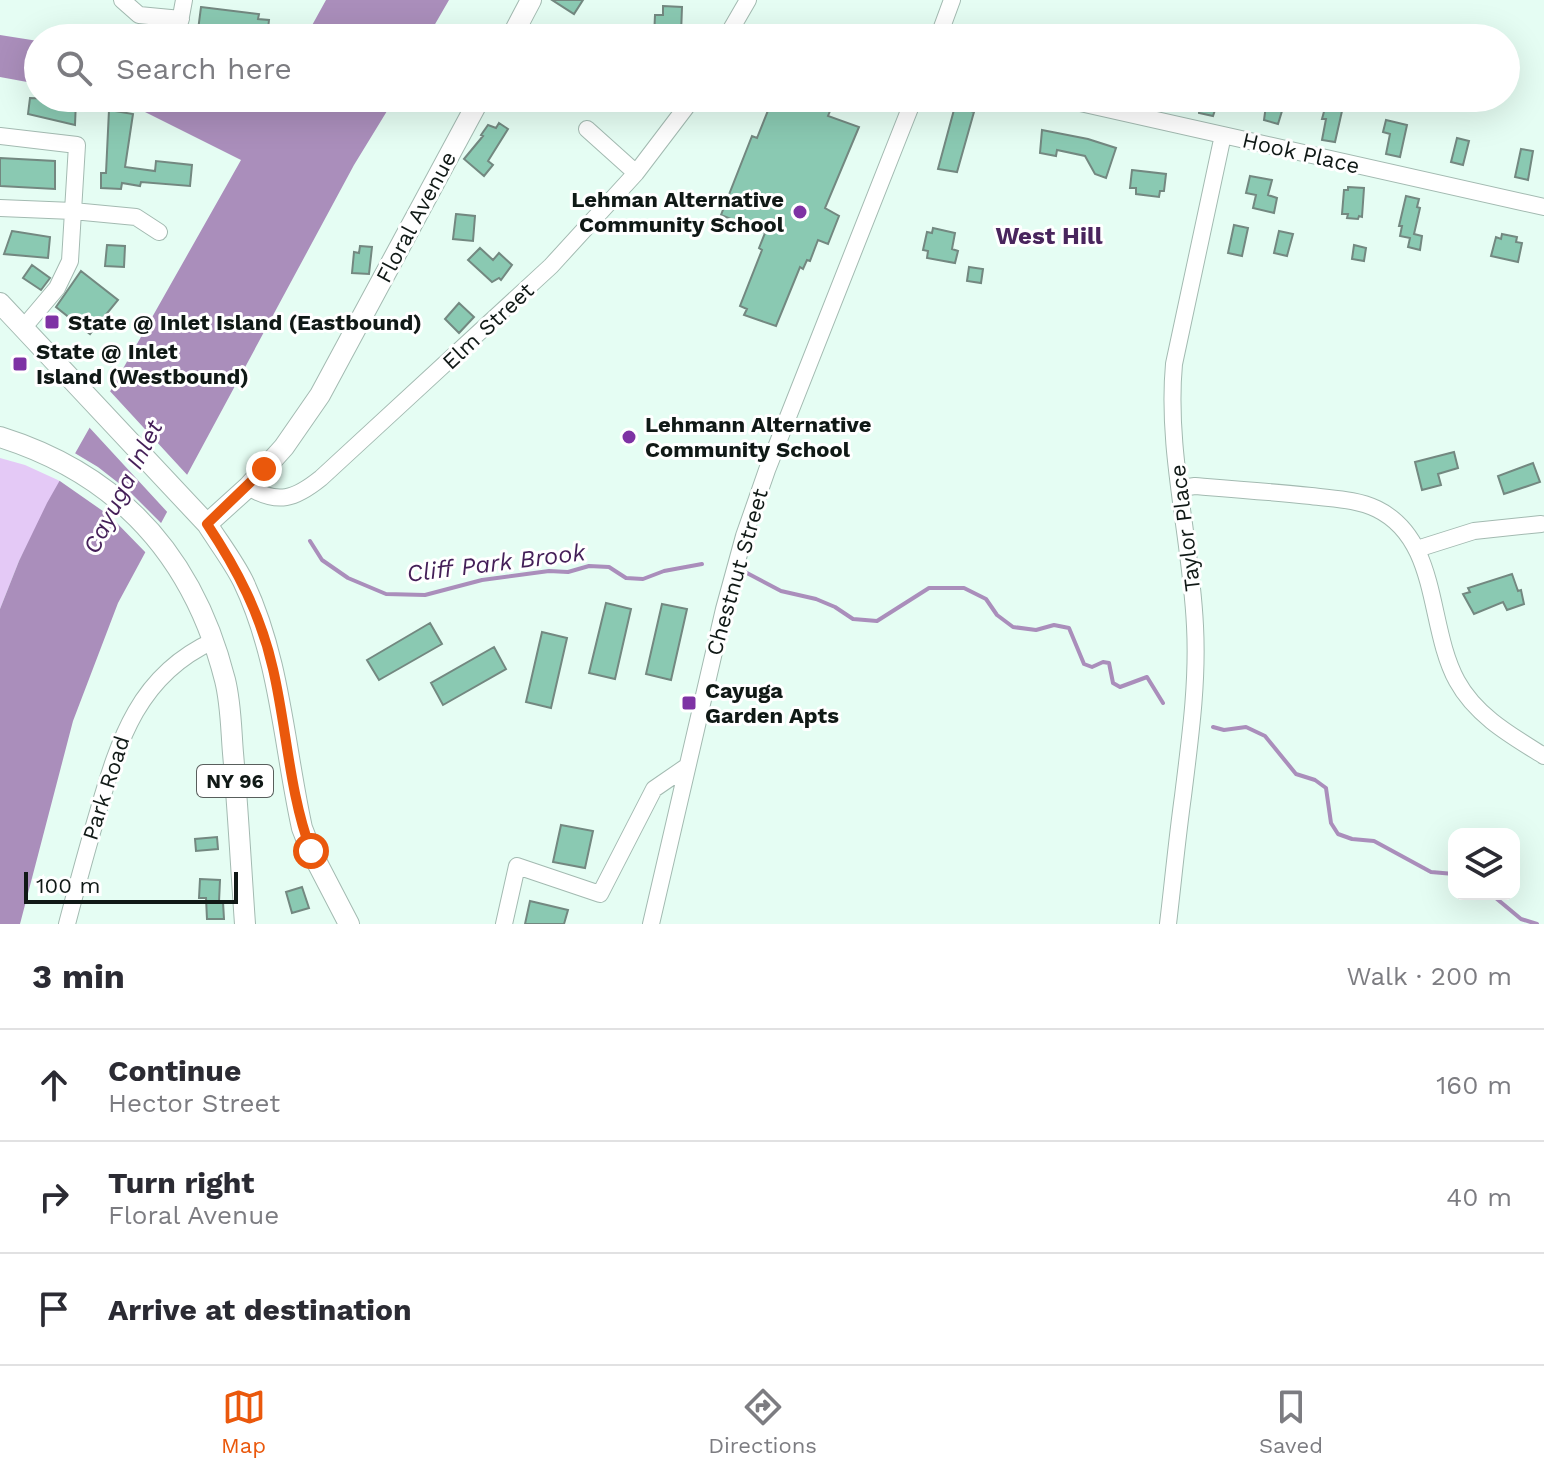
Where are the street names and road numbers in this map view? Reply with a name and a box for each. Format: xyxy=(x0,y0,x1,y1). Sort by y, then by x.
street label: Hook Place xyxy=(1240,127,1362,179)
street label: Floral Avenue xyxy=(371,147,461,287)
street label: Elm Street xyxy=(437,277,539,375)
street label: Taylor Place xyxy=(1165,463,1205,593)
street label: Chestnut Street xyxy=(701,486,773,658)
street label: Park Road xyxy=(77,733,135,843)
road number: NY 96 xyxy=(197,765,273,797)

